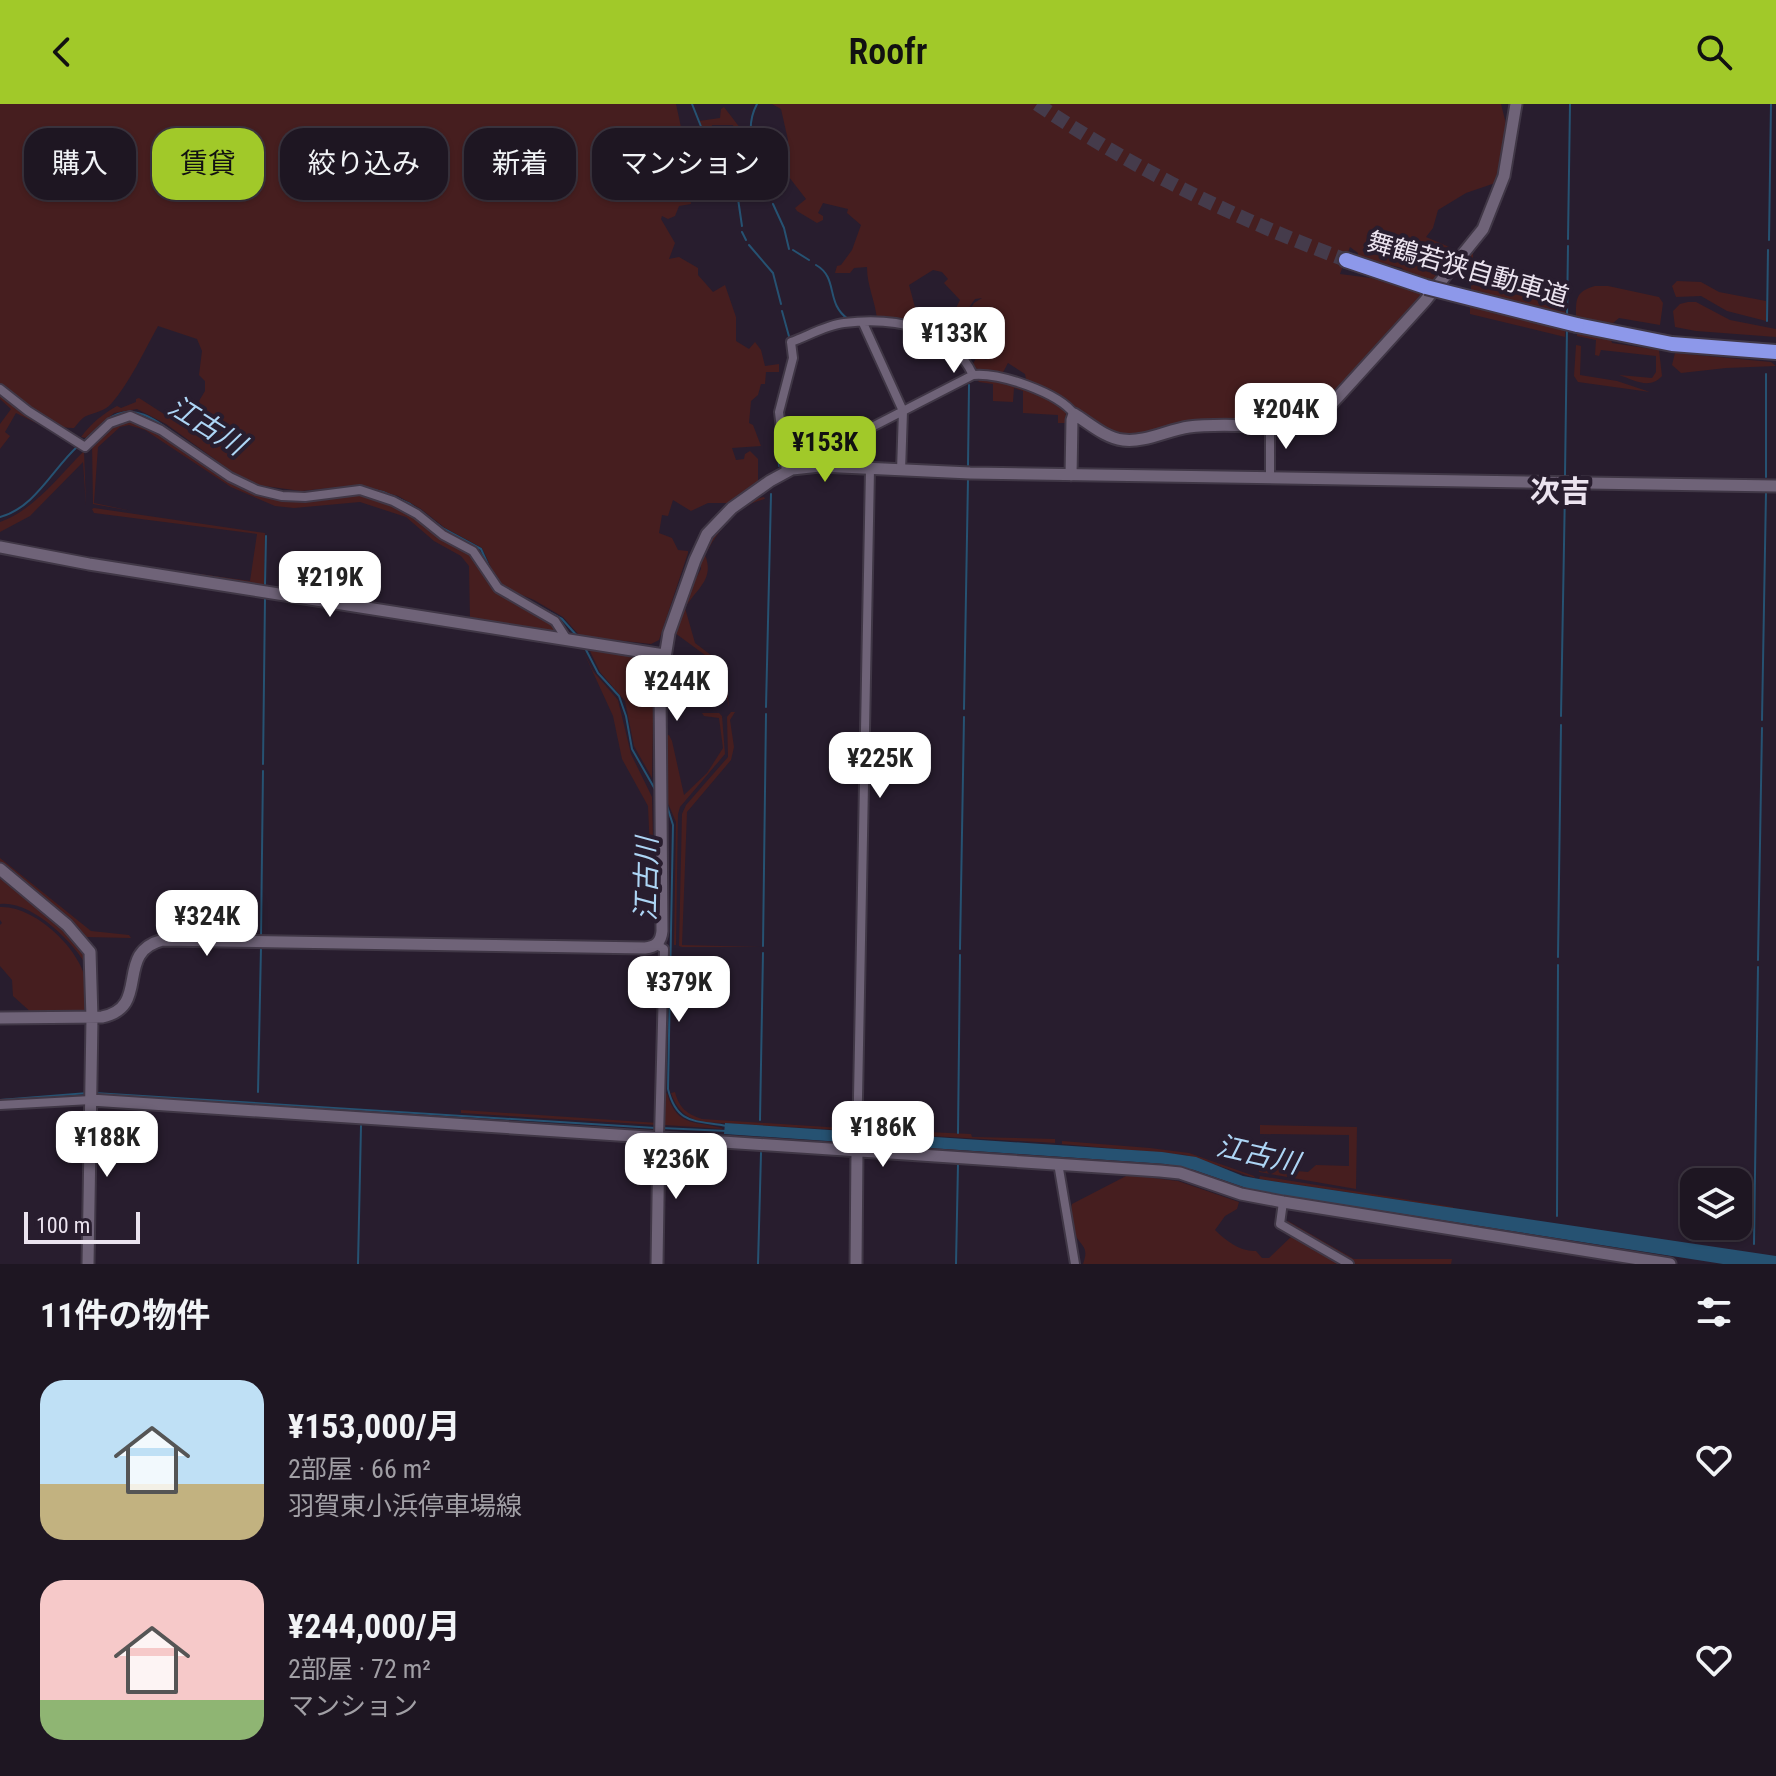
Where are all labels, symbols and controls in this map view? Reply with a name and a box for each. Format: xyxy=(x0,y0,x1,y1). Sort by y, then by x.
icon: back xyxy=(40,30,84,74)
icon: search xyxy=(1692,30,1736,74)
text: Roofr xyxy=(848,31,928,73)
chip: 購入 xyxy=(24,128,136,200)
chip: 賃貸 xyxy=(152,128,264,200)
chip: 絞り込み xyxy=(280,128,448,200)
chip: 新着 xyxy=(464,128,576,200)
chip: マンション xyxy=(592,128,788,200)
street label: 舞鶴若狭自動車道 xyxy=(1364,226,1572,312)
pin: ¥133K xyxy=(898,307,1010,375)
text: ¥133K xyxy=(921,318,987,348)
pin: ¥204K xyxy=(1230,383,1342,451)
water label: 江古川 xyxy=(162,389,254,463)
text: ¥204K xyxy=(1253,394,1319,424)
pin: ¥153K xyxy=(769,416,881,484)
text: ¥153K xyxy=(792,427,858,457)
district label: 次吉 xyxy=(1530,474,1590,509)
pin: ¥219K xyxy=(274,551,386,619)
text: ¥219K xyxy=(297,562,363,592)
pin: ¥244K xyxy=(621,655,733,723)
text: ¥244K xyxy=(644,666,710,696)
pin: ¥225K xyxy=(824,732,936,800)
text: ¥225K xyxy=(847,743,913,773)
water label: 江古川 xyxy=(629,834,664,921)
pin: ¥324K xyxy=(151,890,263,958)
text: ¥324K xyxy=(174,901,240,931)
pin: ¥379K xyxy=(623,956,735,1024)
text: ¥379K xyxy=(646,967,712,997)
pin: ¥186K xyxy=(827,1101,939,1169)
pin: ¥188K xyxy=(51,1111,163,1179)
text: ¥186K xyxy=(850,1112,916,1142)
text: ¥188K xyxy=(74,1122,140,1152)
water label: 江古川 xyxy=(1213,1129,1305,1181)
pin: ¥236K xyxy=(620,1133,732,1201)
text: ¥236K xyxy=(643,1144,709,1174)
map controls xyxy=(1680,1168,1752,1240)
button: layers xyxy=(1680,1168,1752,1240)
scale bar xyxy=(24,1208,140,1244)
text: 100 m xyxy=(36,1213,90,1238)
icon: filters xyxy=(1692,1290,1736,1334)
text: 11件の物件 xyxy=(40,1295,210,1335)
text: ¥153,000/月 xyxy=(288,1406,461,1446)
icon: home xyxy=(104,1412,200,1508)
icon: heart xyxy=(1692,1438,1736,1482)
text: 2部屋 · 66 m² xyxy=(288,1454,431,1484)
text: 羽賀東小浜停車場線 xyxy=(288,1491,522,1521)
text: ¥244,000/月 xyxy=(288,1606,461,1646)
icon: home xyxy=(104,1612,200,1708)
icon: heart xyxy=(1692,1638,1736,1682)
text: 2部屋 · 72 m² xyxy=(288,1654,431,1684)
text: マンション xyxy=(288,1691,418,1721)

